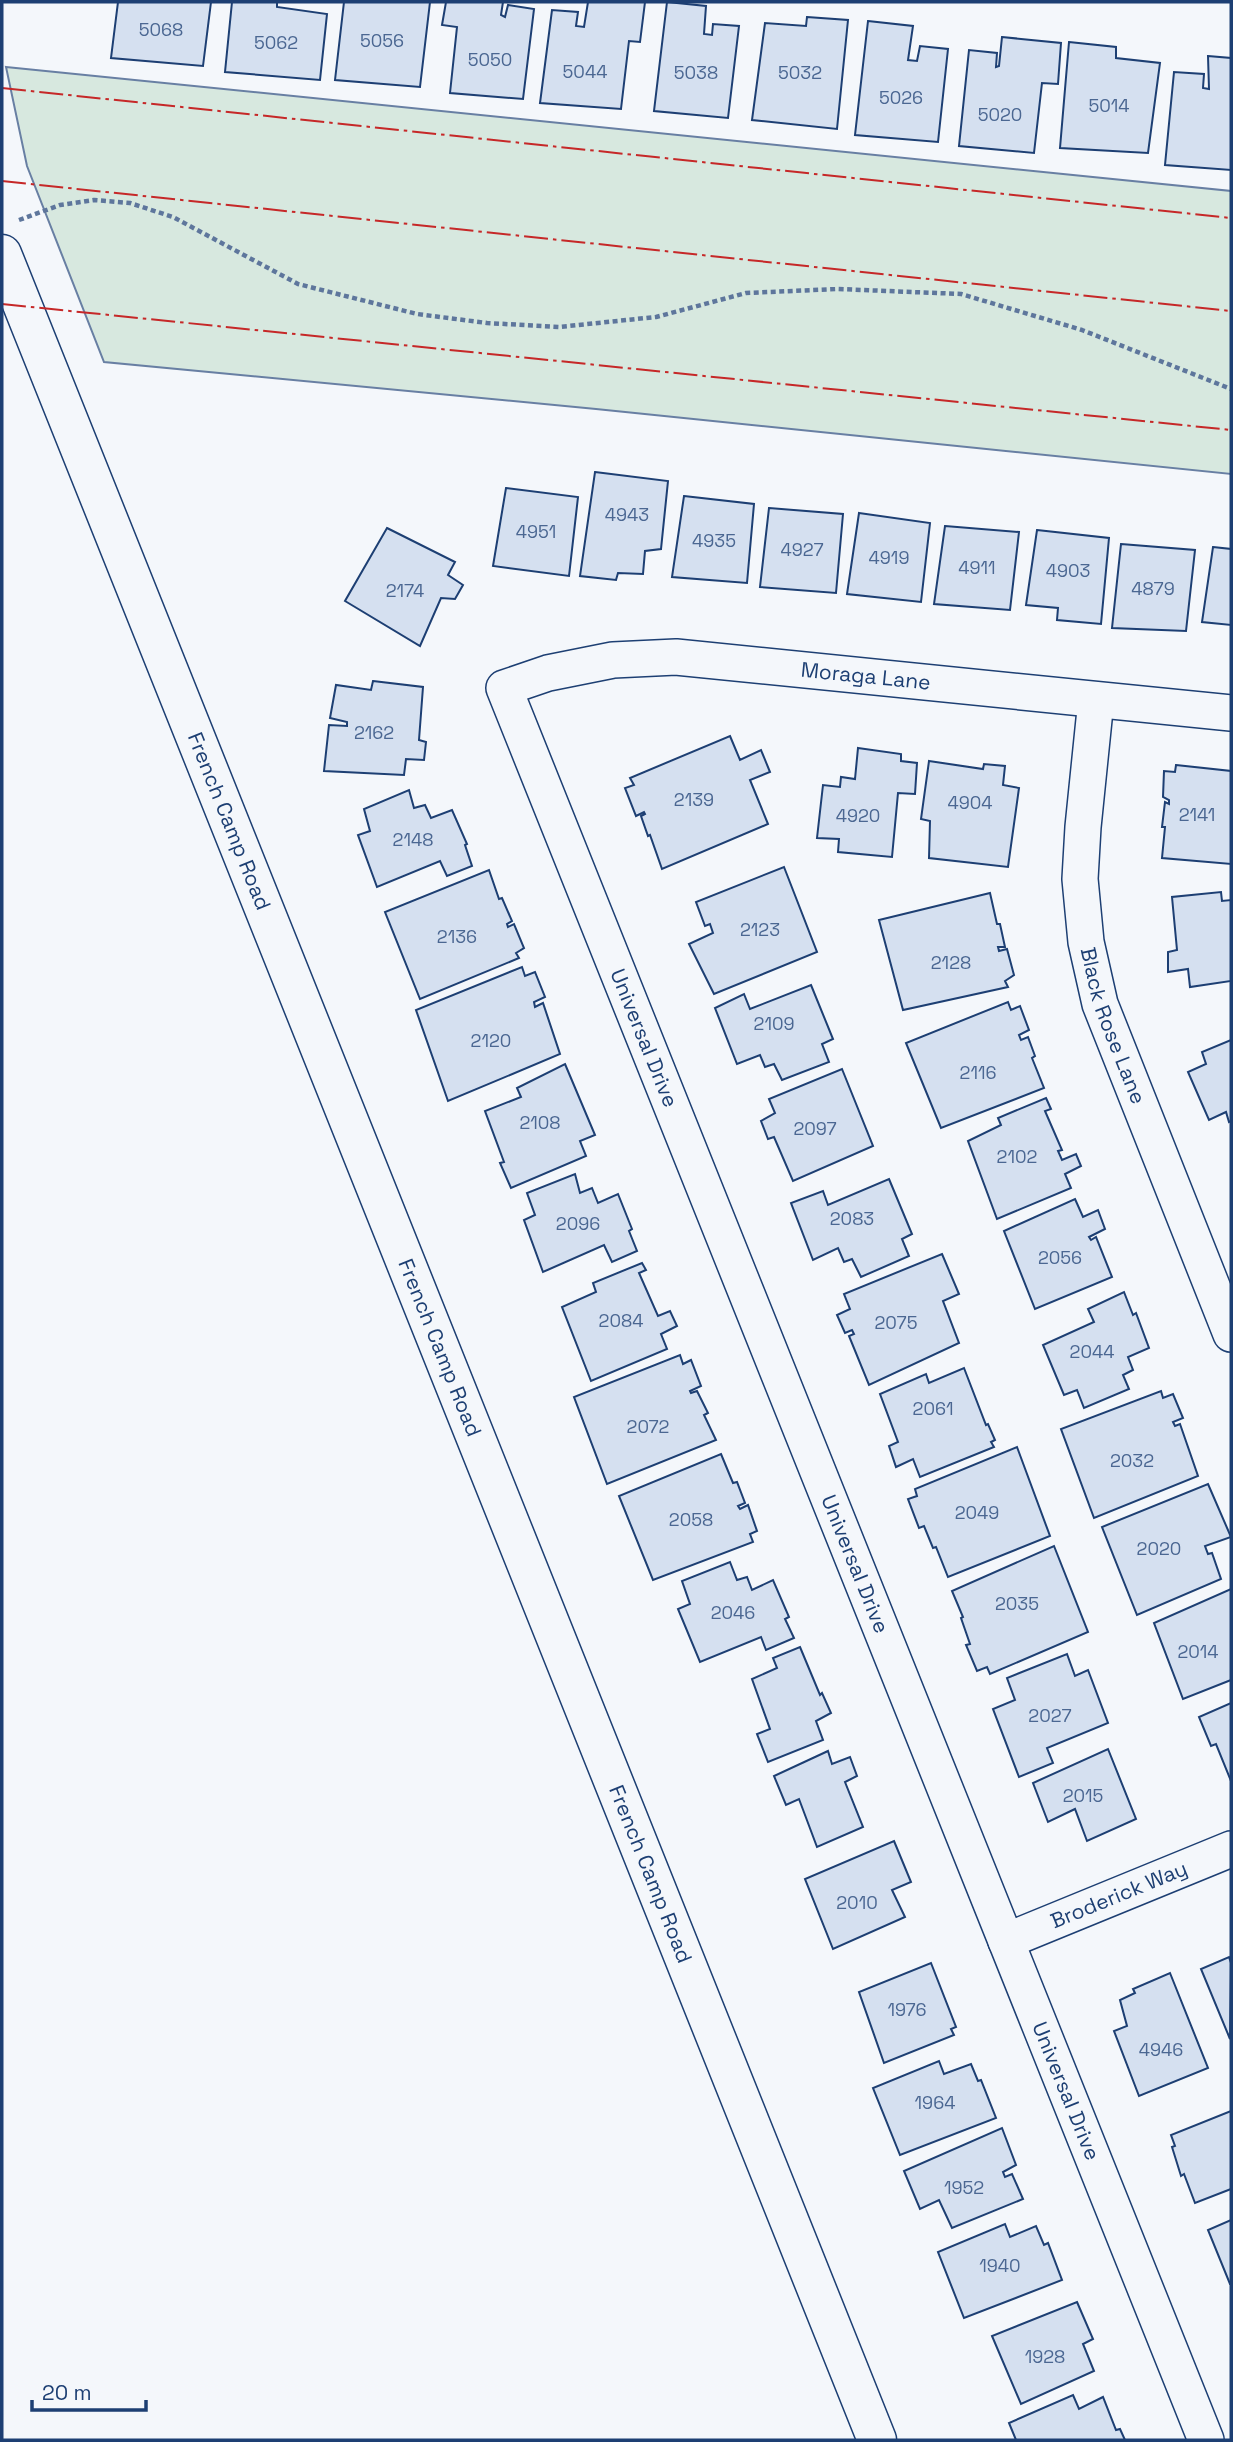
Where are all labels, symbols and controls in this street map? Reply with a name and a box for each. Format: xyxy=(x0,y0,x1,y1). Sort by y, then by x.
house number: 5068 xyxy=(139,18,183,41)
house number: 5056 xyxy=(360,29,404,52)
house number: 5062 xyxy=(254,31,298,54)
house number: 5050 xyxy=(468,48,512,71)
house number: 5044 xyxy=(563,60,607,83)
house number: 5038 xyxy=(674,61,718,84)
house number: 5032 xyxy=(778,61,822,84)
house number: 5026 xyxy=(879,86,923,109)
house number: 5014 xyxy=(1088,94,1130,117)
house number: 5020 xyxy=(978,103,1022,126)
house number: 4943 xyxy=(605,503,649,526)
house number: 4951 xyxy=(516,520,556,543)
house number: 4935 xyxy=(692,529,736,552)
house number: 4927 xyxy=(780,538,824,561)
house number: 4919 xyxy=(869,546,909,569)
house number: 4911 xyxy=(958,556,996,579)
house number: 4903 xyxy=(1046,559,1090,582)
house number: 4879 xyxy=(1131,577,1175,600)
house number: 2174 xyxy=(386,579,424,602)
street label: Moraga Lane xyxy=(800,656,932,696)
house number: 2162 xyxy=(354,721,394,744)
street label: French Camp Road xyxy=(182,728,277,914)
house number: 2139 xyxy=(674,788,714,811)
house number: 4904 xyxy=(947,791,993,814)
house number: 2141 xyxy=(1179,803,1215,826)
house number: 4920 xyxy=(836,804,880,827)
house number: 2148 xyxy=(393,828,433,851)
house number: 2123 xyxy=(740,918,780,941)
house number: 2136 xyxy=(437,925,477,948)
street label: Black Rose Lane xyxy=(1075,945,1152,1108)
house number: 2128 xyxy=(931,951,971,974)
street label: Universal Drive xyxy=(604,965,685,1111)
house number: 2109 xyxy=(754,1012,794,1035)
house number: 2120 xyxy=(471,1029,511,1052)
house number: 2116 xyxy=(960,1061,996,1084)
house number: 2108 xyxy=(519,1111,561,1134)
house number: 2097 xyxy=(793,1117,837,1140)
house number: 2102 xyxy=(997,1145,1037,1168)
house number: 2083 xyxy=(830,1207,874,1230)
house number: 2096 xyxy=(556,1212,600,1235)
house number: 2056 xyxy=(1038,1246,1082,1269)
street label: French Camp Road xyxy=(393,1255,488,1440)
house number: 2084 xyxy=(599,1309,643,1332)
house number: 2075 xyxy=(874,1311,918,1334)
house number: 2044 xyxy=(1070,1340,1114,1363)
house number: 2061 xyxy=(913,1397,953,1420)
house number: 2072 xyxy=(627,1415,669,1438)
house number: 2032 xyxy=(1110,1449,1154,1472)
street label: Universal Drive xyxy=(815,1491,896,1637)
house number: 2049 xyxy=(955,1501,999,1524)
house number: 2058 xyxy=(669,1508,713,1531)
house number: 2020 xyxy=(1137,1537,1181,1560)
house number: 2035 xyxy=(995,1592,1039,1615)
house number: 2046 xyxy=(711,1601,755,1624)
house number: 2014 xyxy=(1177,1640,1219,1663)
house number: 2027 xyxy=(1028,1704,1072,1727)
street label: French Camp Road xyxy=(603,1781,699,1967)
house number: 2015 xyxy=(1063,1784,1103,1807)
street label: Broderick Way xyxy=(1046,1854,1191,1934)
house number: 2010 xyxy=(836,1891,878,1914)
house number: 1976 xyxy=(887,1998,927,2021)
street label: Universal Drive xyxy=(1026,2018,1107,2164)
house number: 4946 xyxy=(1139,2038,1183,2061)
house number: 1964 xyxy=(915,2091,955,2114)
house number: 1952 xyxy=(944,2176,984,2199)
house number: 1940 xyxy=(979,2254,1021,2277)
house number: 1928 xyxy=(1025,2345,1065,2368)
scale bar xyxy=(32,2368,145,2412)
text: 20 m xyxy=(42,2379,92,2406)

